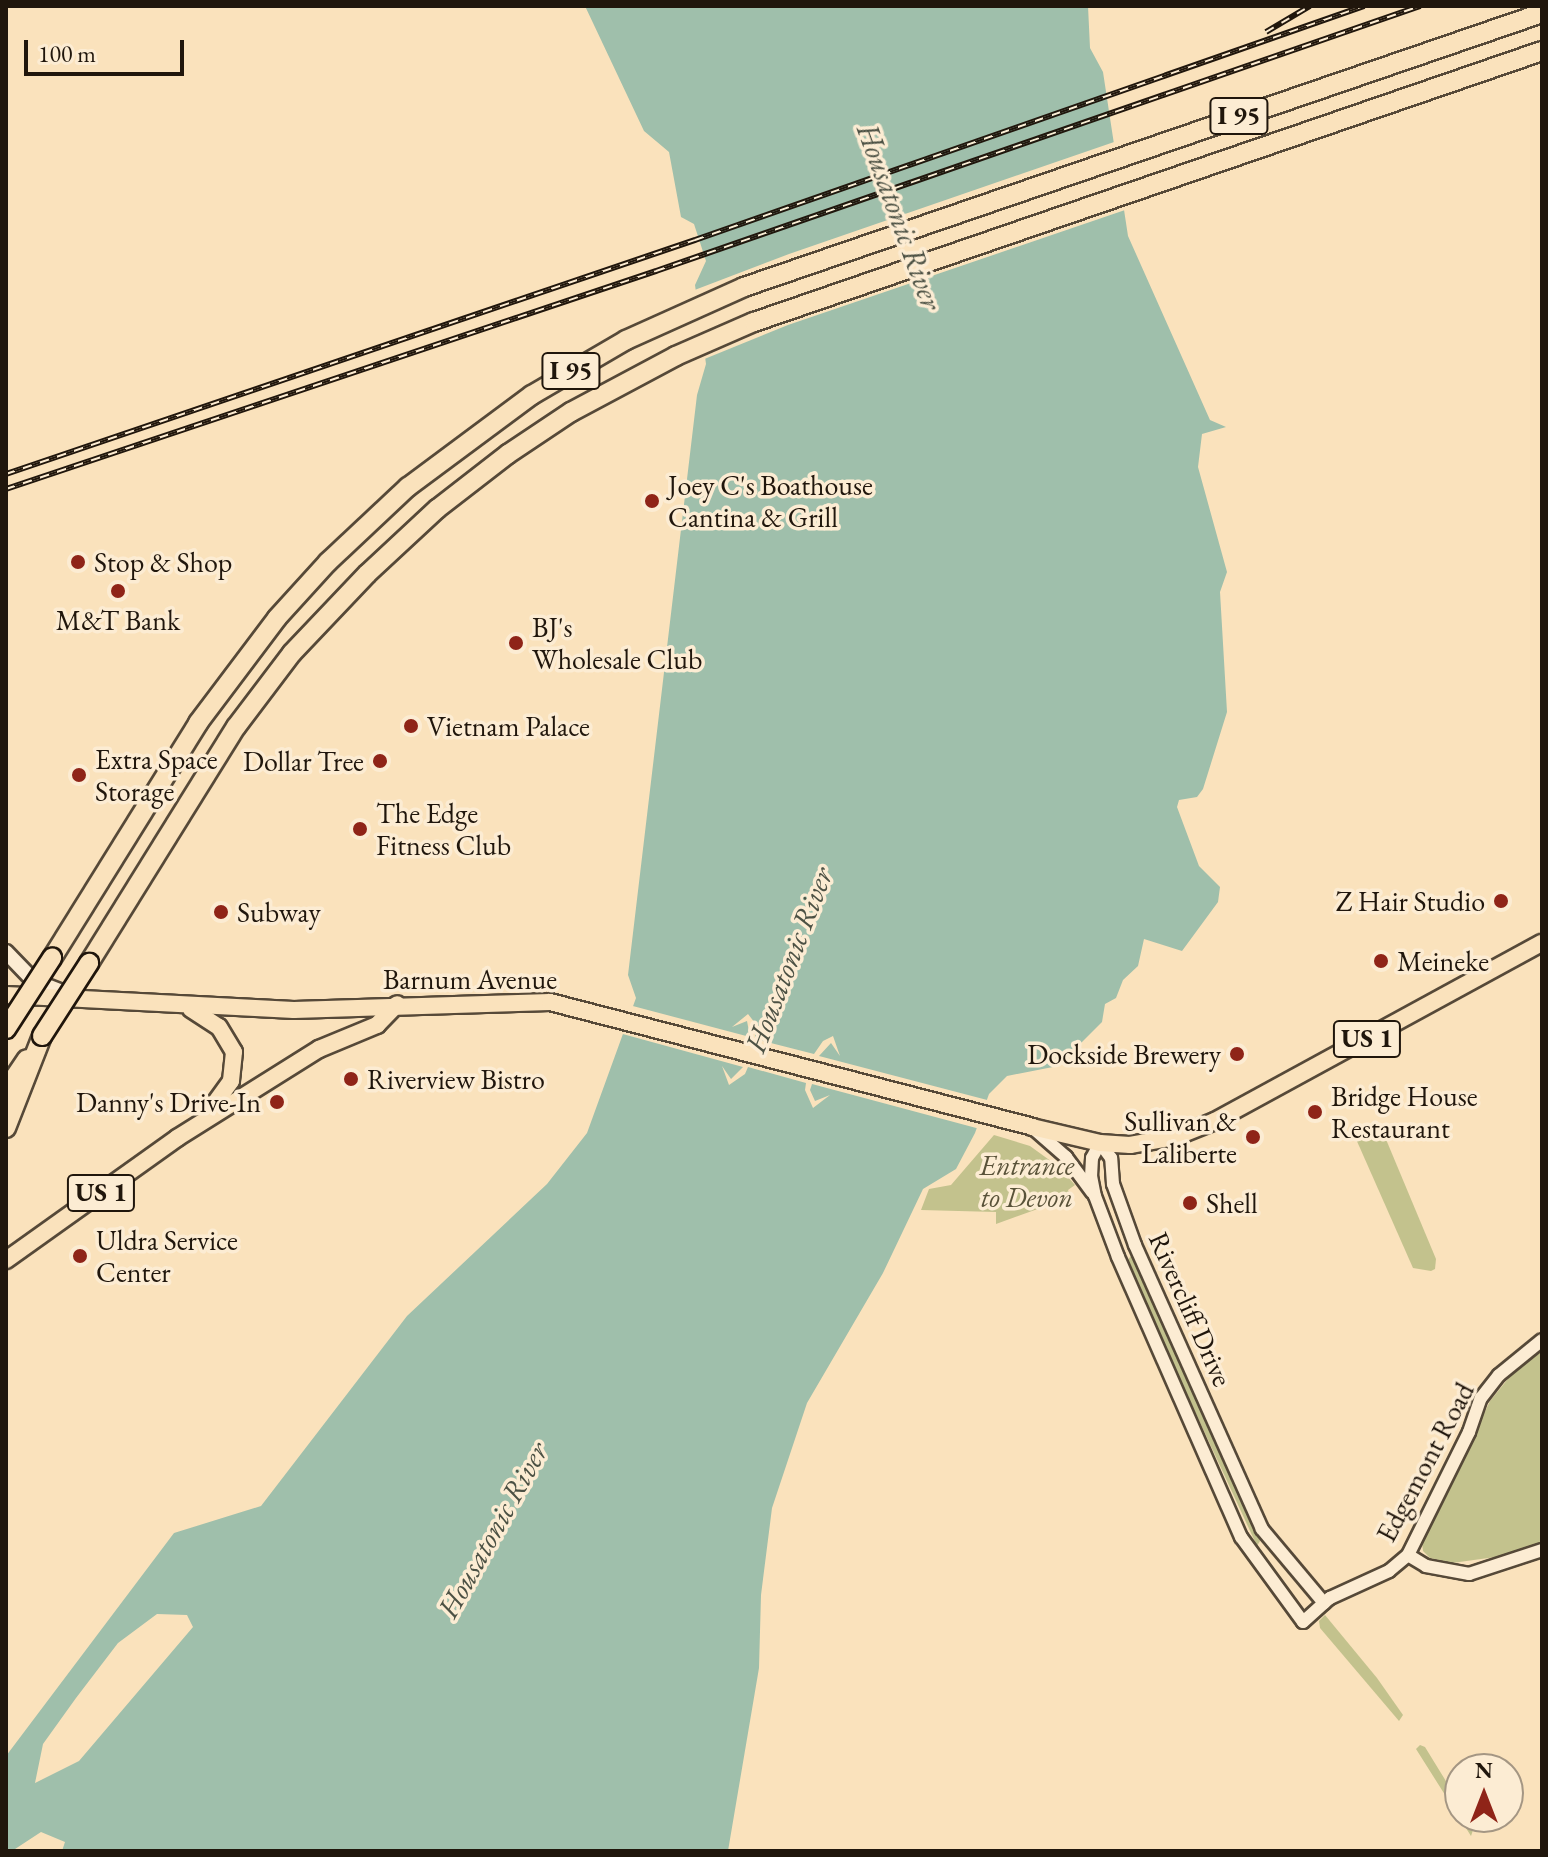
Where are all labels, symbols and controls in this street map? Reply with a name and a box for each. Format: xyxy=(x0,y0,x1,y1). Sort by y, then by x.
scale bar xyxy=(28,24,188,74)
text: 100 m xyxy=(38,38,96,69)
road number: I 95 xyxy=(1209,94,1269,138)
water label: Housatonic River xyxy=(849,119,949,315)
road number: I 95 xyxy=(541,349,601,393)
place label: Joey C's Boathouse Cantina & Grill xyxy=(668,468,873,534)
marker: Joey C's Boathouse Cantina & Grill xyxy=(643,492,661,510)
place label: Stop & Shop xyxy=(94,545,232,579)
marker: Stop & Shop xyxy=(69,553,87,571)
marker: M&T Bank xyxy=(109,582,127,600)
place label: M&T Bank xyxy=(56,603,180,637)
place label: BJ's Wholesale Club xyxy=(532,610,702,676)
marker: BJ's Wholesale Club xyxy=(507,634,525,652)
place label: Vietnam Palace xyxy=(427,709,590,743)
marker: Vietnam Palace xyxy=(402,717,420,735)
place label: Extra Space Storage xyxy=(95,742,218,808)
place label: Dollar Tree xyxy=(243,744,364,778)
marker: Dollar Tree xyxy=(371,752,389,770)
marker: Extra Space Storage xyxy=(70,766,88,784)
place label: The Edge Fitness Club xyxy=(376,796,511,862)
marker: The Edge Fitness Club xyxy=(351,820,369,838)
water label: Housatonic River xyxy=(737,862,841,1058)
place label: Z Hair Studio xyxy=(1335,884,1485,918)
marker: Z Hair Studio xyxy=(1492,892,1510,910)
place label: Subway xyxy=(237,895,321,929)
marker: Subway xyxy=(212,903,230,921)
place label: Meineke xyxy=(1397,944,1489,978)
marker: Meineke xyxy=(1372,952,1390,970)
street label: Barnum Avenue xyxy=(383,962,557,996)
road number: US 1 xyxy=(1331,1017,1403,1061)
place label: Dockside Brewery xyxy=(1027,1037,1221,1071)
marker: Dockside Brewery xyxy=(1228,1045,1246,1063)
place label: Riverview Bistro xyxy=(367,1062,545,1096)
marker: Riverview Bistro xyxy=(342,1070,360,1088)
place label: Bridge House Restaurant xyxy=(1331,1079,1478,1145)
place label: Danny's Drive-In xyxy=(76,1085,261,1119)
marker: Danny's Drive-In xyxy=(268,1093,286,1111)
marker: Bridge House Restaurant xyxy=(1306,1103,1324,1121)
place label: Sullivan & Laliberte xyxy=(1124,1104,1237,1170)
marker: Sullivan & Laliberte xyxy=(1244,1128,1262,1146)
park label: Entrance to Devon xyxy=(980,1148,1074,1214)
road number: US 1 xyxy=(65,1171,137,1215)
place label: Shell xyxy=(1206,1186,1258,1220)
marker: Shell xyxy=(1181,1194,1199,1212)
place label: Uldra Service Center xyxy=(96,1223,238,1289)
street label: Rivercliff Drive xyxy=(1142,1227,1240,1391)
marker: Uldra Service Center xyxy=(71,1247,89,1265)
street label: Edgemont Road xyxy=(1369,1377,1481,1547)
water label: Housatonic River xyxy=(430,1436,556,1624)
north arrow xyxy=(1444,1753,1524,1833)
text: N xyxy=(1475,1756,1493,1785)

